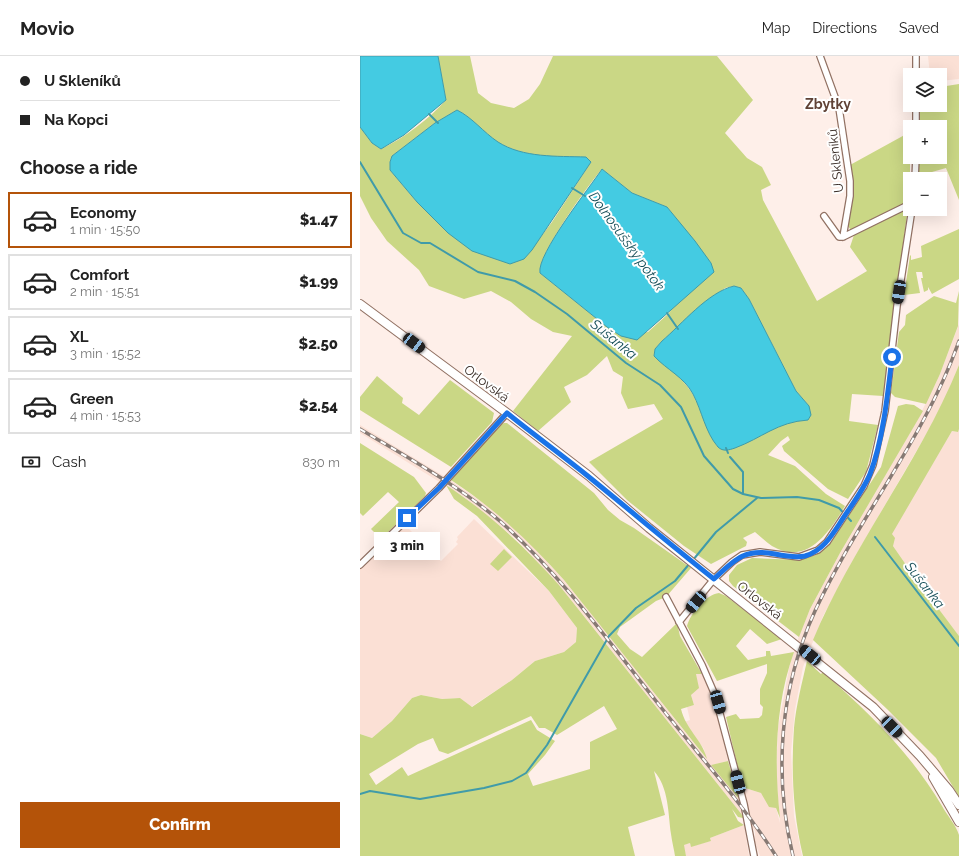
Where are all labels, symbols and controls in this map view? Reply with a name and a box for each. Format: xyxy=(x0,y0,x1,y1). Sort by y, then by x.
text: Movio xyxy=(20,17,74,39)
text: Map xyxy=(762,20,790,36)
text: Directions xyxy=(812,20,877,36)
text: Saved xyxy=(899,20,939,36)
map controls xyxy=(903,68,947,216)
button: layers xyxy=(903,68,947,112)
text: U Skleníků xyxy=(44,72,121,90)
district label: Zbytky xyxy=(805,96,851,112)
text: Na Kopci xyxy=(44,111,108,129)
button: + xyxy=(903,120,947,164)
street label: U Skleníků xyxy=(825,128,846,194)
text: Choose a ride xyxy=(20,157,138,178)
button: − xyxy=(903,172,947,216)
water label: Dolnosušský potok xyxy=(586,188,669,294)
icon: car xyxy=(22,202,58,238)
text: Economy xyxy=(70,204,137,222)
text: $1.47 xyxy=(300,211,338,229)
text: 1 min · 15:50 xyxy=(70,222,140,237)
icon: car xyxy=(22,264,58,300)
text: Comfort xyxy=(70,266,129,284)
text: $1.99 xyxy=(299,273,338,291)
car xyxy=(891,279,907,305)
text: 2 min · 15:51 xyxy=(70,284,139,299)
water label: Sušanka xyxy=(587,315,640,362)
icon: car xyxy=(22,326,58,362)
text: XL xyxy=(70,328,88,346)
car xyxy=(401,331,427,355)
text: $2.50 xyxy=(299,335,338,353)
text: 3 min · 15:52 xyxy=(70,346,141,361)
route start xyxy=(883,348,901,366)
street label: Orlovská xyxy=(461,362,512,405)
icon: car xyxy=(22,388,58,424)
text: Green xyxy=(70,390,114,408)
text: $2.54 xyxy=(299,397,338,415)
text: 4 min · 15:53 xyxy=(70,408,141,423)
icon: cash xyxy=(20,451,42,473)
text: Cash xyxy=(52,453,86,471)
text: 830 m xyxy=(302,455,340,470)
route end xyxy=(398,509,416,527)
callout: 3 min xyxy=(374,532,440,560)
text: 3 min xyxy=(390,538,424,553)
water label: Sušanka xyxy=(901,558,948,611)
street label: Orlovská xyxy=(734,578,785,622)
car xyxy=(684,589,708,615)
car xyxy=(797,643,823,667)
car xyxy=(709,689,727,715)
car xyxy=(879,714,905,740)
car xyxy=(729,769,747,795)
button: Confirm xyxy=(20,802,340,848)

